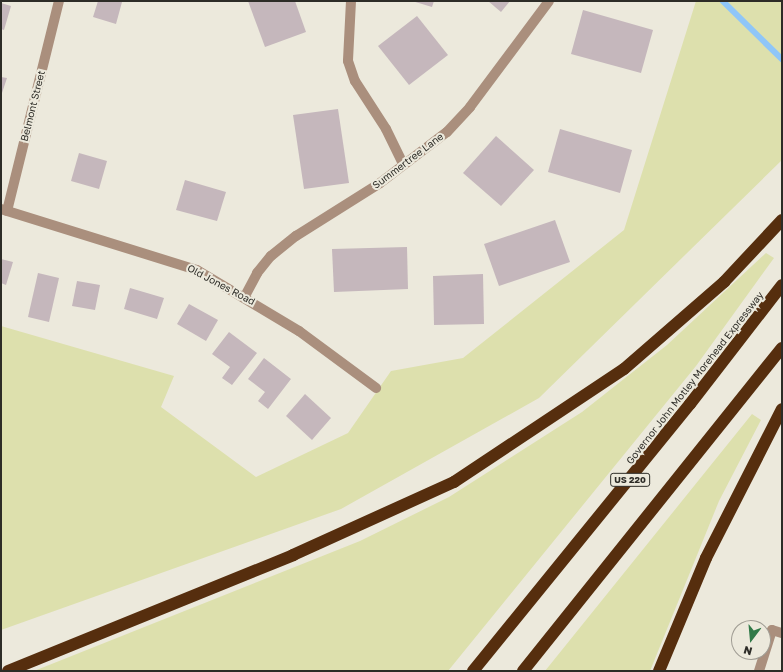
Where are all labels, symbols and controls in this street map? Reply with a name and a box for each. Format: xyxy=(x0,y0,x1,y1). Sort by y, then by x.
street label: Belmont Street xyxy=(18,69,48,143)
street label: Summertree Lane xyxy=(370,131,446,191)
street label: Old Jones Road xyxy=(185,262,257,308)
street label: Governor John Motley Morehead Expressway xyxy=(624,289,766,467)
road number: US 220 xyxy=(610,473,650,487)
north arrow xyxy=(731,620,771,660)
text: N xyxy=(742,644,754,658)

